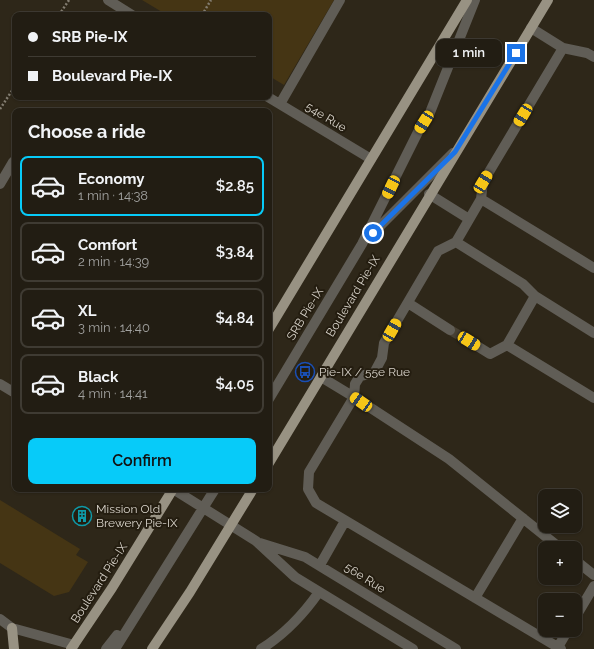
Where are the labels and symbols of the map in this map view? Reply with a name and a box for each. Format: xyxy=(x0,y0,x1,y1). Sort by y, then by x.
callout: 1 min xyxy=(436,39,502,67)
route end xyxy=(507,44,525,62)
street label: 54e Rue xyxy=(303,99,349,135)
car xyxy=(512,102,534,128)
car xyxy=(413,109,435,135)
car xyxy=(472,169,494,195)
car xyxy=(380,174,402,200)
route start xyxy=(364,224,382,242)
street label: Boulevard Pie-IX xyxy=(323,252,383,339)
street label: SRB Pie-IX xyxy=(284,285,326,343)
car xyxy=(381,317,403,343)
car xyxy=(456,330,482,352)
bus stop icon: Pie-IX / 55e Rue xyxy=(294,361,316,383)
place label: Pie-IX / 55e Rue xyxy=(319,365,410,379)
car xyxy=(348,390,374,414)
place label: Mission Old Brewery Pie-IX xyxy=(96,502,178,530)
building icon: Mission Old Brewery Pie-IX xyxy=(71,505,93,527)
street label: Boulevard Pie-IX xyxy=(68,540,130,626)
street label: 56e Rue xyxy=(342,560,388,596)

